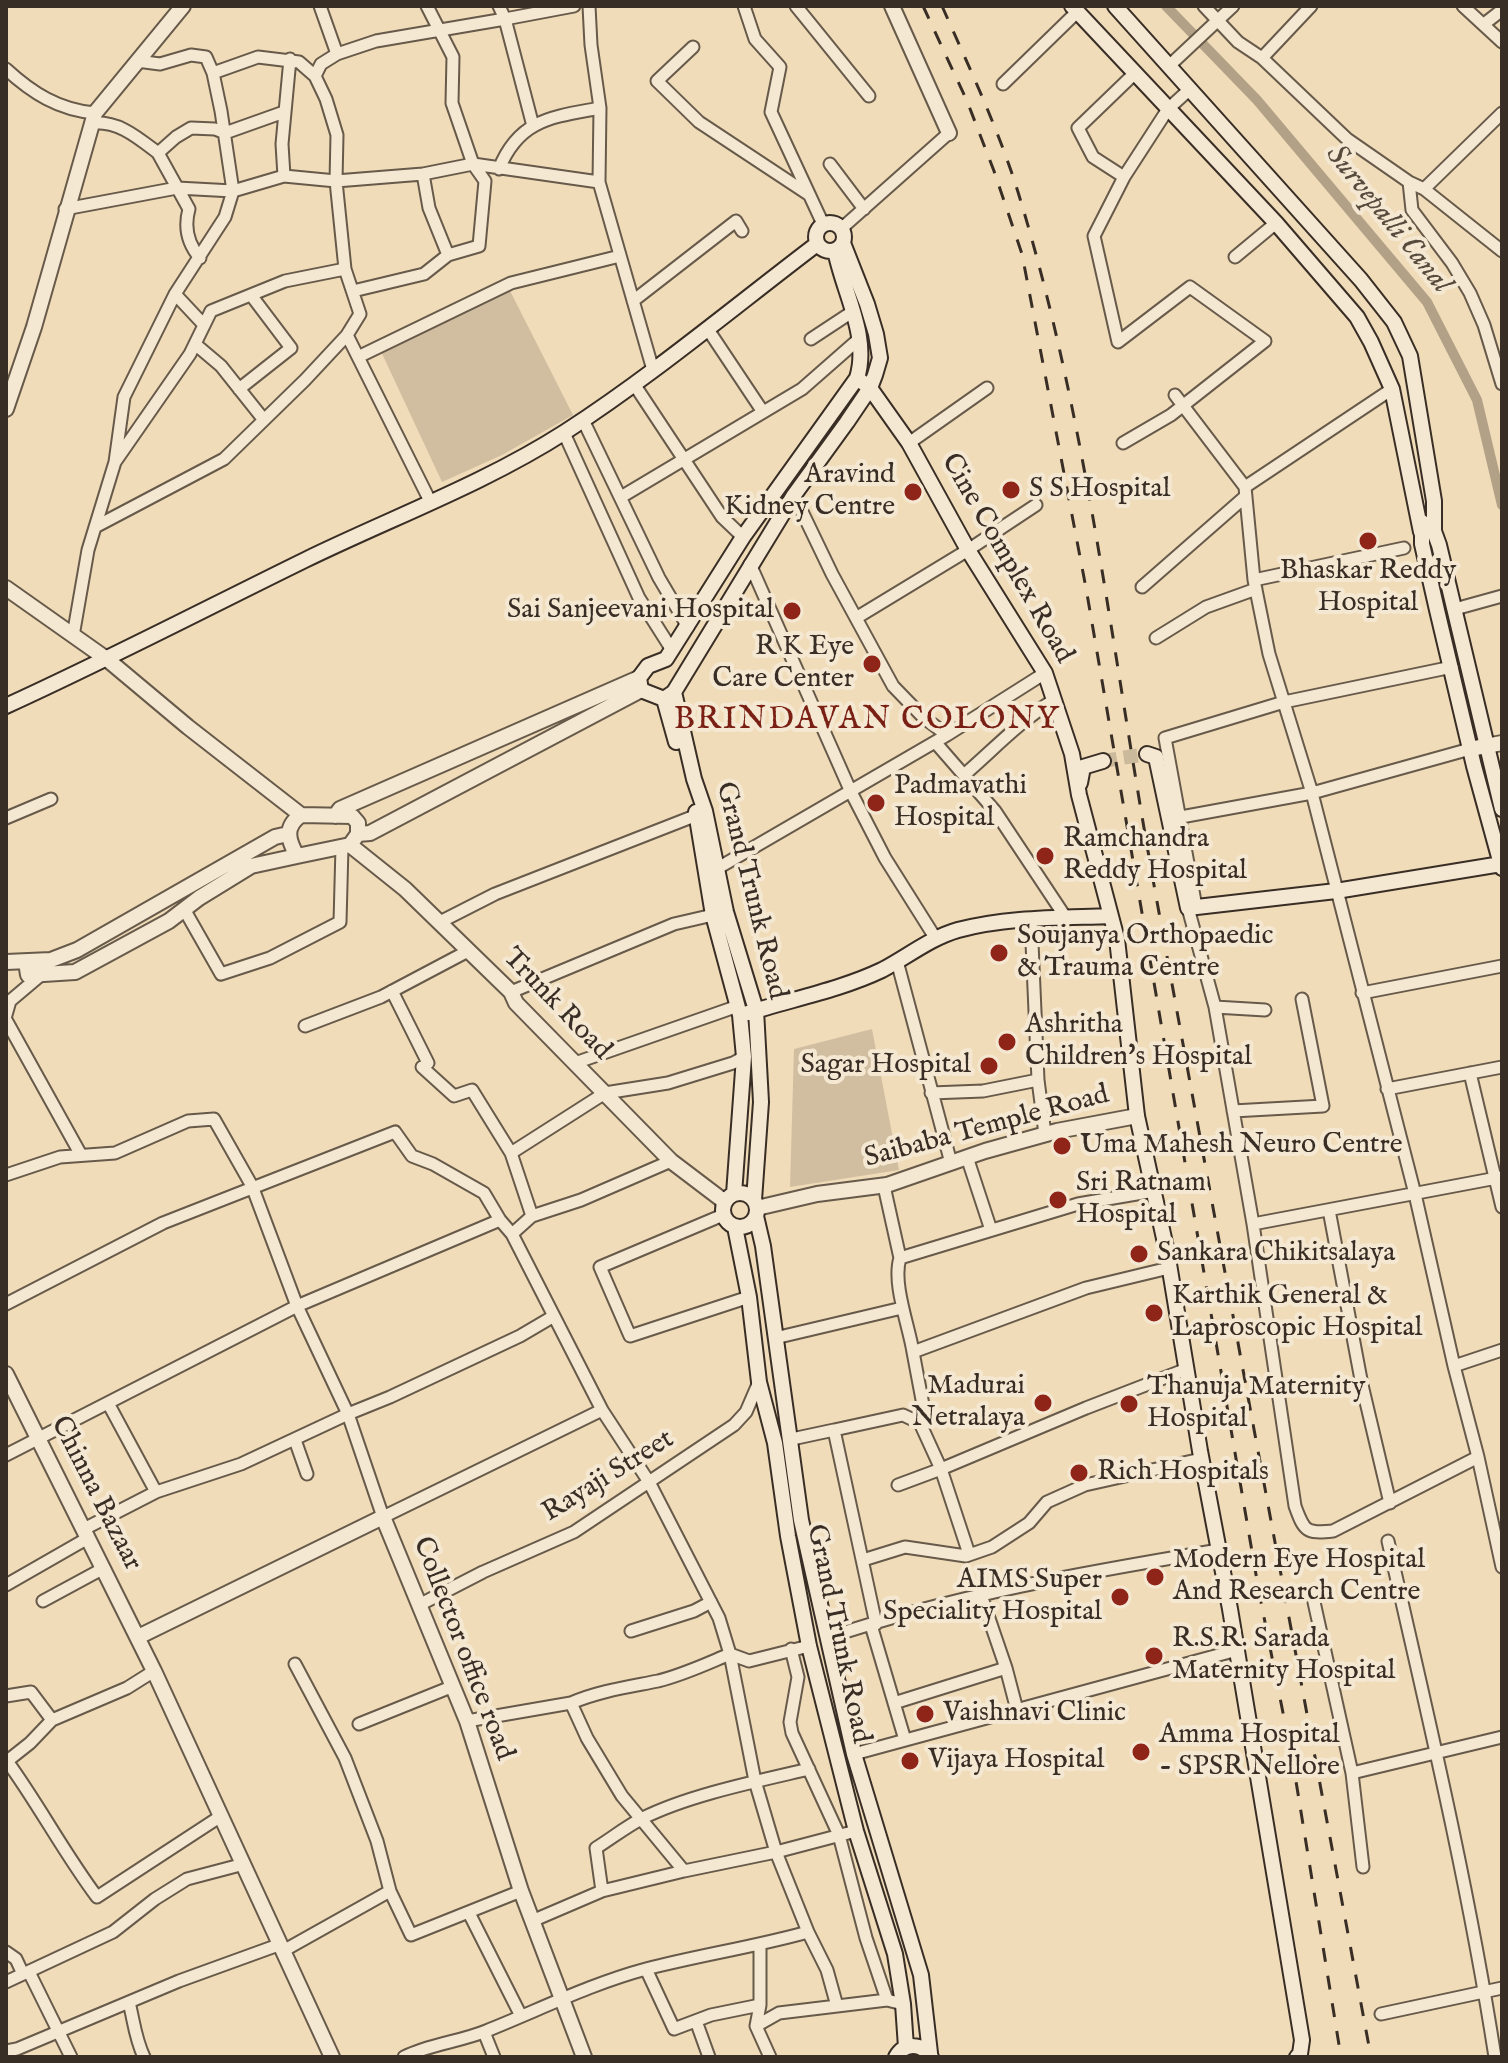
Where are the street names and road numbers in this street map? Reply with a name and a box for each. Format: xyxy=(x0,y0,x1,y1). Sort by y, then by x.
street label: Cine Complex Road xyxy=(932,448,1080,670)
street label: Grand Trunk Road xyxy=(707,779,793,1003)
street label: Trunk Road xyxy=(494,942,618,1068)
street label: Saibaba Temple Road xyxy=(861,1079,1113,1177)
street label: Chinna Bazaar xyxy=(42,1411,148,1577)
street label: Rayaji Street xyxy=(537,1423,681,1531)
street label: Grand Trunk Road xyxy=(797,1521,877,1747)
street label: Collector office road xyxy=(404,1533,520,1765)

